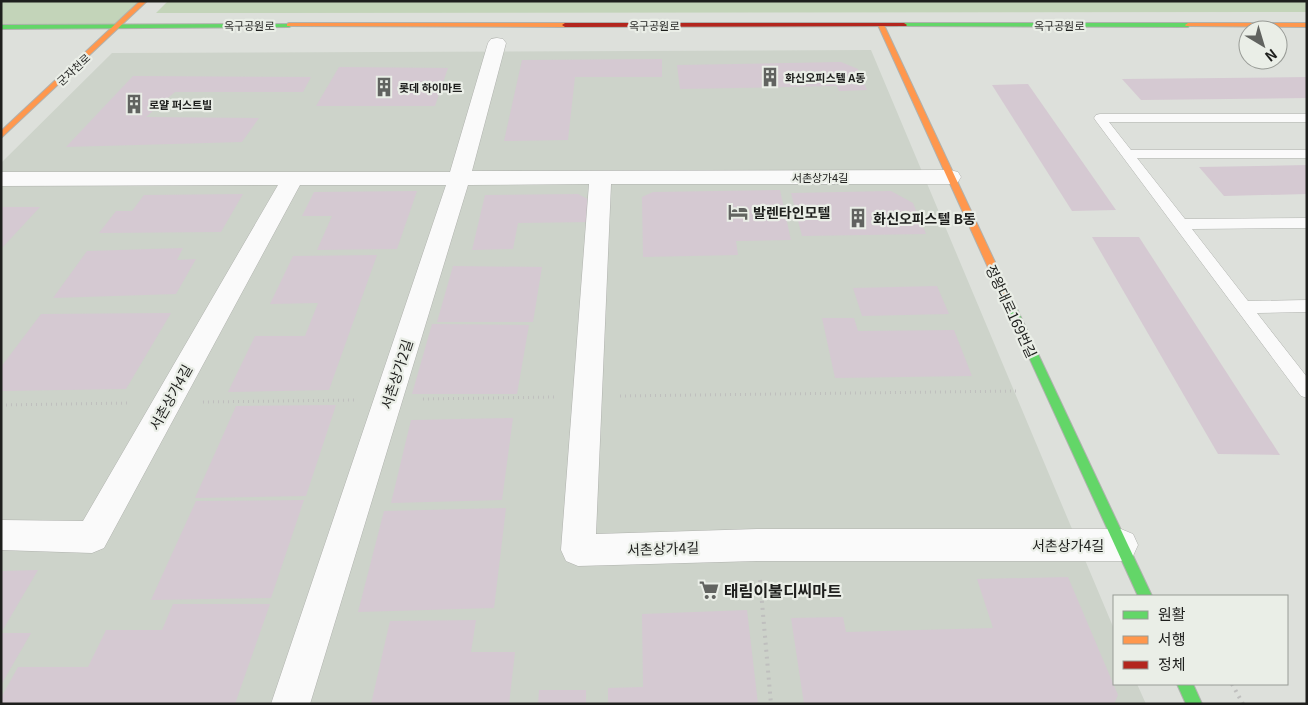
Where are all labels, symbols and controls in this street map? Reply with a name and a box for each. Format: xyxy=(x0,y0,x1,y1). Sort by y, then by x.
street label: 옥구공원로 xyxy=(224,17,274,33)
street label: 옥구공원로 xyxy=(629,17,679,33)
street label: 옥구공원로 xyxy=(1034,17,1084,33)
north arrow xyxy=(1238,20,1288,70)
text: N xyxy=(1261,45,1282,67)
street label: 군자천로 xyxy=(53,49,93,89)
building icon: 화신오피스텔 A동 xyxy=(759,66,781,88)
place label: 화신오피스텔 A동 xyxy=(785,69,865,85)
building icon: 롯데 하이마트 xyxy=(373,76,395,98)
place label: 롯데 하이마트 xyxy=(399,79,462,95)
building icon: 로얄 퍼스트빌 xyxy=(123,93,145,115)
place label: 로얄 퍼스트빌 xyxy=(149,96,212,112)
street label: 서촌상가4길 xyxy=(792,169,848,185)
hotel icon: 발렌타인모텔 xyxy=(727,201,749,223)
place label: 발렌타인모텔 xyxy=(753,202,830,222)
building icon: 화신오피스텔 B동 xyxy=(847,207,869,229)
place label: 화신오피스텔 B동 xyxy=(873,208,976,228)
street label: 정왕대로169번길 xyxy=(982,261,1042,361)
street label: 서촌상가2길 xyxy=(375,337,417,411)
street label: 서촌상가4길 xyxy=(144,361,196,433)
street label: 서촌상가4길 xyxy=(1032,535,1104,555)
street label: 서촌상가4길 xyxy=(627,537,699,559)
place label: 태림이불디씨마트 xyxy=(724,578,842,602)
supermarket icon: 태림이불디씨마트 xyxy=(698,579,720,601)
legend xyxy=(1113,595,1288,685)
text: 원활 xyxy=(1158,603,1186,624)
text: 서행 xyxy=(1158,628,1186,649)
text: 정체 xyxy=(1158,653,1186,674)

